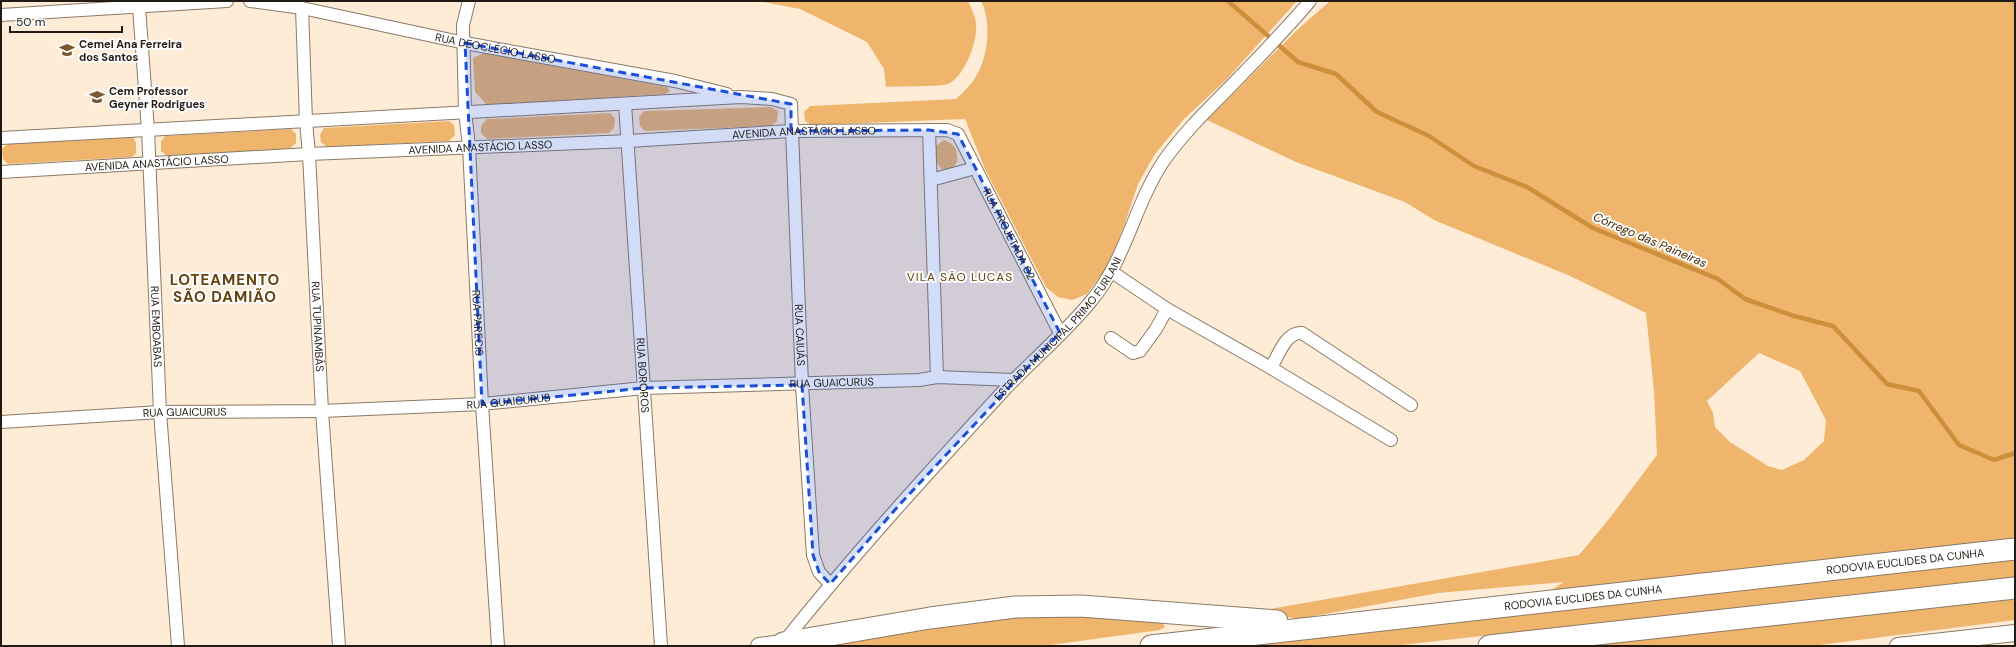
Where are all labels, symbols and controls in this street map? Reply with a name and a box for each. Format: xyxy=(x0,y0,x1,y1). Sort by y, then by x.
scale bar xyxy=(10,8,122,34)
text: 50 m xyxy=(16,14,45,30)
street label: RUA DEOCLÉCIO LASSO xyxy=(434,30,557,66)
place label: Cemei Ana Ferreira dos Santos xyxy=(79,37,182,64)
school or university icon: Cemei Ana Ferreira dos Santos xyxy=(58,41,76,59)
place label: Cem Professor Geyner Rodrigues xyxy=(109,84,205,111)
school or university icon: Cem Professor Geyner Rodrigues xyxy=(88,88,106,106)
street label: AVENIDA ANASTÁCIO LASSO xyxy=(731,123,876,142)
street label: AVENIDA ANASTÁCIO LASSO xyxy=(408,137,553,157)
street label: AVENIDA ANASTÁCIO LASSO xyxy=(84,152,229,174)
street label: RUA PROJETADA 02 xyxy=(980,186,1038,282)
water label: Córrego das Paineiras xyxy=(1591,209,1709,271)
street label: ESTRADA MUNICIPAL PRIMO FURLANI xyxy=(991,255,1124,404)
district label: VILA SÃO LUCAS xyxy=(907,269,1013,285)
district label: LOTEAMENTO SÃO DAMIÃO xyxy=(170,270,280,307)
street label: RUA TUPINAMBÁS xyxy=(308,281,327,372)
street label: RUA EMBOABAS xyxy=(148,286,165,367)
street label: RUA PARECIS xyxy=(469,289,487,356)
street label: RUA CAIUÁS xyxy=(792,304,808,366)
street label: RUA BOROROS xyxy=(634,337,653,413)
street label: RUA GUAICURUS xyxy=(789,374,874,391)
street label: RUA GUAICURUS xyxy=(466,390,551,412)
street label: RUA GUAICURUS xyxy=(142,405,227,420)
street label: RODOVIA EUCLIDES DA CUNHA xyxy=(1826,546,1985,577)
street label: RODOVIA EUCLIDES DA CUNHA xyxy=(1504,582,1663,613)

